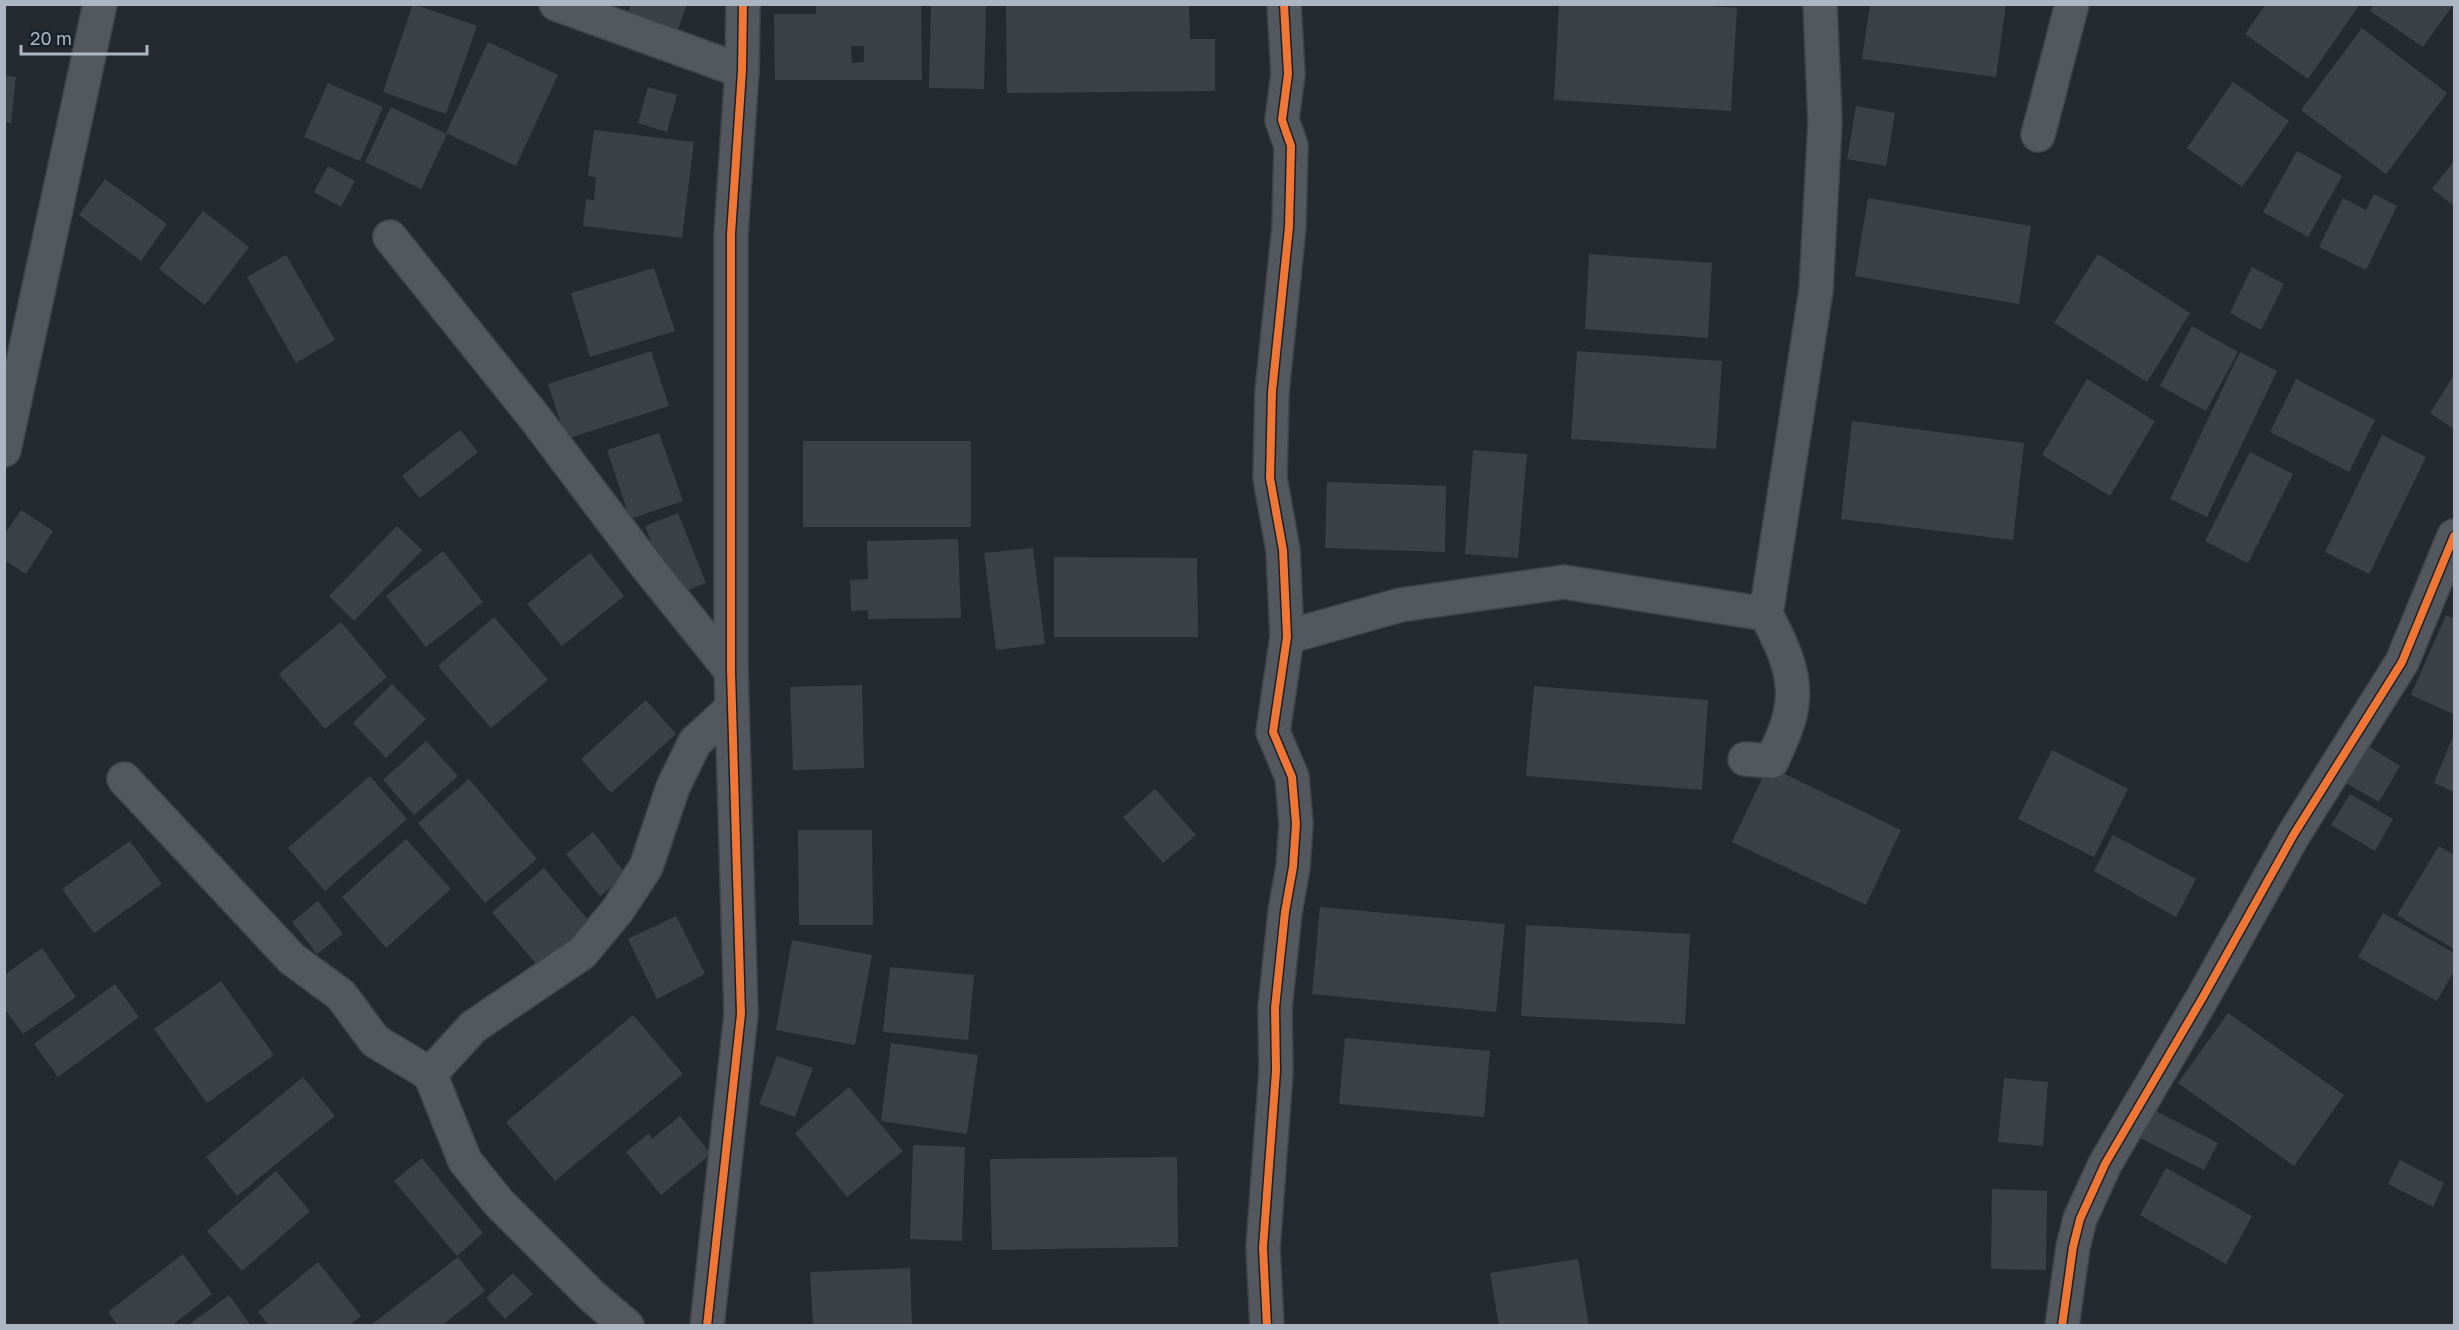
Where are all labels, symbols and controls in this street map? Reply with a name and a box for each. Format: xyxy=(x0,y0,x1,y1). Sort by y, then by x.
scale bar xyxy=(21,18,147,56)
text: 20 m xyxy=(30,27,72,49)

